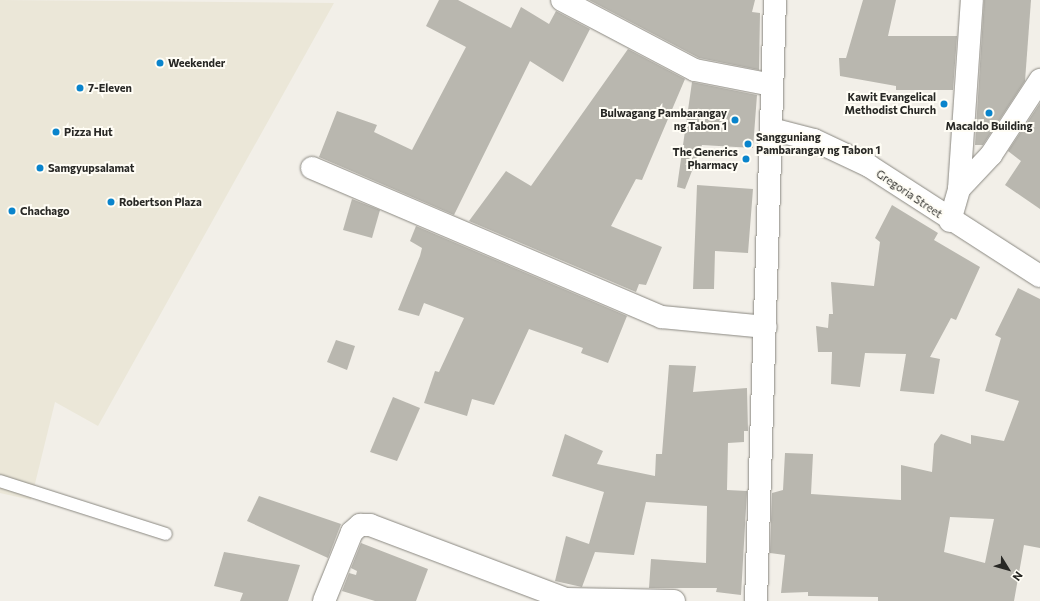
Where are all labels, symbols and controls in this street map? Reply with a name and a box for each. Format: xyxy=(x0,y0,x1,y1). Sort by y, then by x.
place label: Weekender xyxy=(168,56,225,70)
marker: Weekender xyxy=(155,58,165,68)
place label: 7-Eleven xyxy=(88,81,132,95)
marker: 7-Eleven xyxy=(75,83,85,93)
place label: Kawit Evangelical Methodist Church xyxy=(845,91,936,117)
marker: Kawit Evangelical Methodist Church xyxy=(939,99,949,109)
place label: Bulwagang Pambarangay ng Tabon 1 xyxy=(600,107,727,133)
marker: Macaldo Building xyxy=(984,108,994,118)
marker: Bulwagang Pambarangay ng Tabon 1 xyxy=(730,115,740,125)
place label: Macaldo Building xyxy=(945,119,1033,133)
place label: Pizza Hut xyxy=(64,125,113,139)
marker: Pizza Hut xyxy=(51,127,61,137)
place label: Sangguniang Pambarangay ng Tabon 1 xyxy=(756,131,880,157)
marker: Sangguniang Pambarangay ng Tabon 1 xyxy=(743,139,753,149)
place label: The Generics Pharmacy xyxy=(673,146,738,172)
marker: The Generics Pharmacy xyxy=(741,154,751,164)
place label: Samgyupsalamat xyxy=(48,161,135,175)
marker: Samgyupsalamat xyxy=(35,163,45,173)
street label: Gregoria Street xyxy=(874,167,944,221)
place label: Robertson Plaza xyxy=(119,195,202,209)
marker: Robertson Plaza xyxy=(106,197,116,207)
place label: Chachago xyxy=(20,204,70,218)
marker: Chachago xyxy=(7,206,17,216)
north arrow xyxy=(988,549,1028,589)
text: N xyxy=(1010,569,1026,584)

